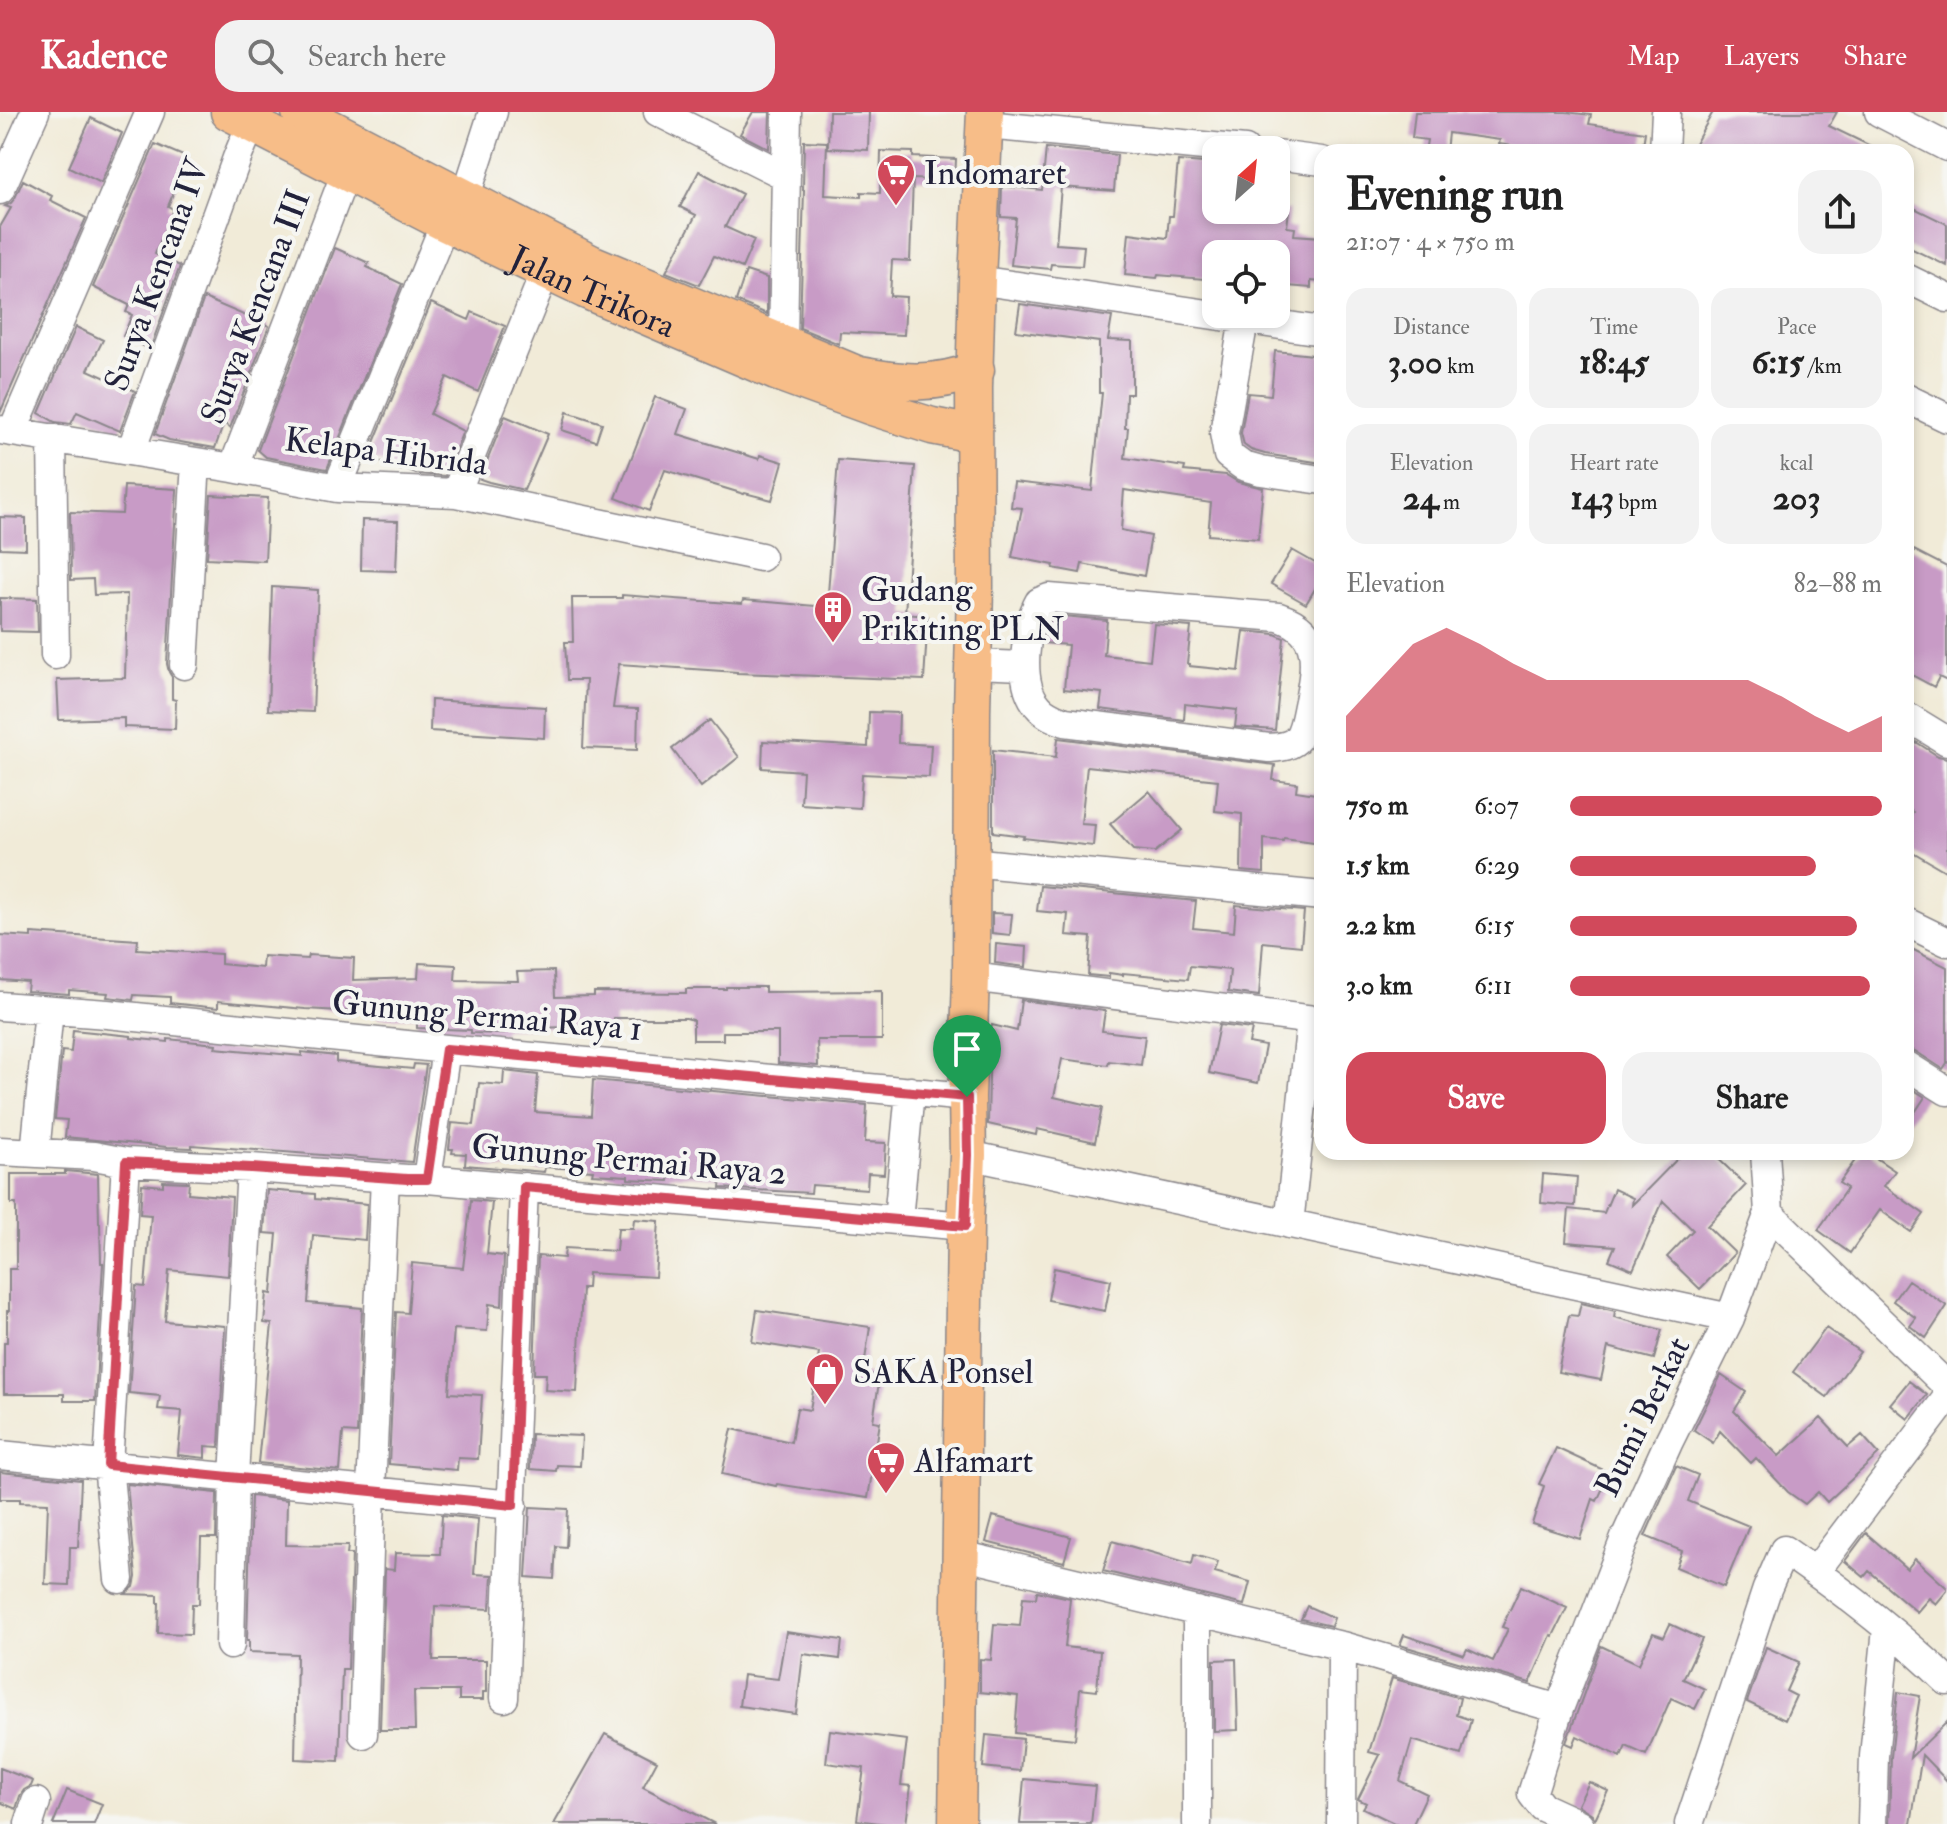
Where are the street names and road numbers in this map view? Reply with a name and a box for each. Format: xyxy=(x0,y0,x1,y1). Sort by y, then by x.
street label: Surya Kencana IV xyxy=(95,151,220,397)
street label: Surya Kencana III xyxy=(192,184,320,430)
street label: Jalan Trikora xyxy=(502,236,683,348)
street label: Kelapa Hibrida xyxy=(282,418,491,486)
street label: Gunung Permai Raya 1 xyxy=(330,981,644,1051)
street label: Gunung Permai Raya 2 xyxy=(470,1125,788,1195)
street label: Bumi Berkat xyxy=(1586,1330,1700,1504)

